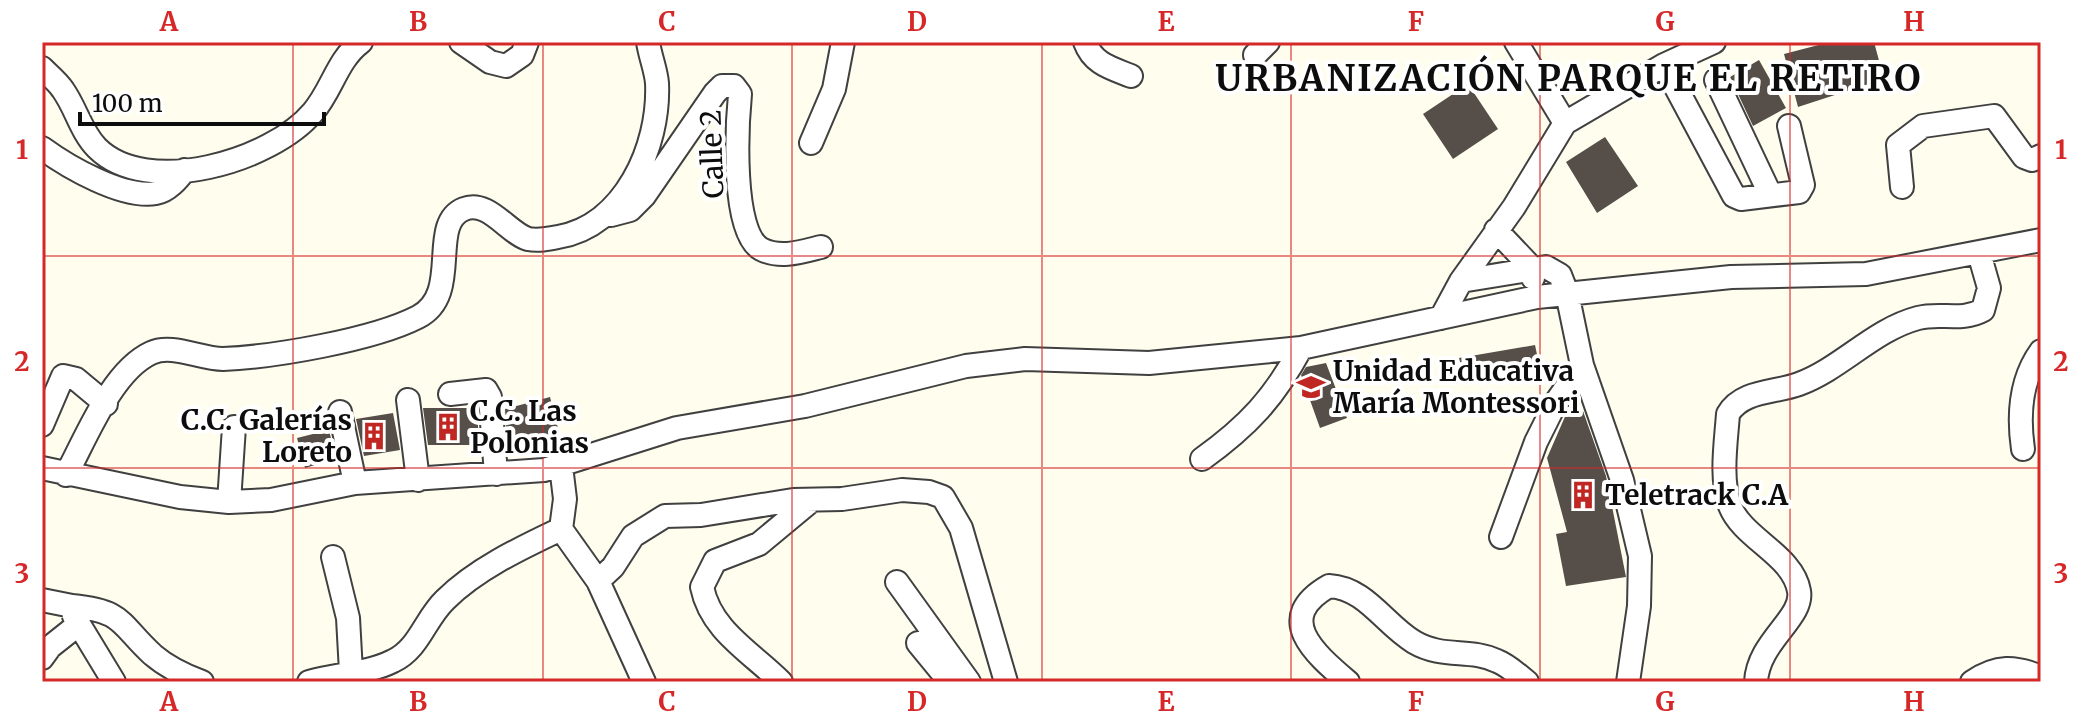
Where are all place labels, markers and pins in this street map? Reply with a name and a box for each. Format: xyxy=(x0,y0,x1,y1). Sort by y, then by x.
place label: Unidad Educativa María Montessori xyxy=(1333,353,1580,421)
school or university icon: Unidad Educativa María Montessori xyxy=(1296,372,1326,402)
place label: C.C. Las Polonias xyxy=(470,393,589,461)
place label: C.C. Galerías Loreto xyxy=(181,402,352,470)
building icon: C.C. Las Polonias xyxy=(433,412,463,442)
building icon: C.C. Galerías Loreto xyxy=(359,421,389,451)
place label: Teletrack C.A xyxy=(1605,477,1789,513)
building icon: Teletrack C.A xyxy=(1568,480,1598,510)

